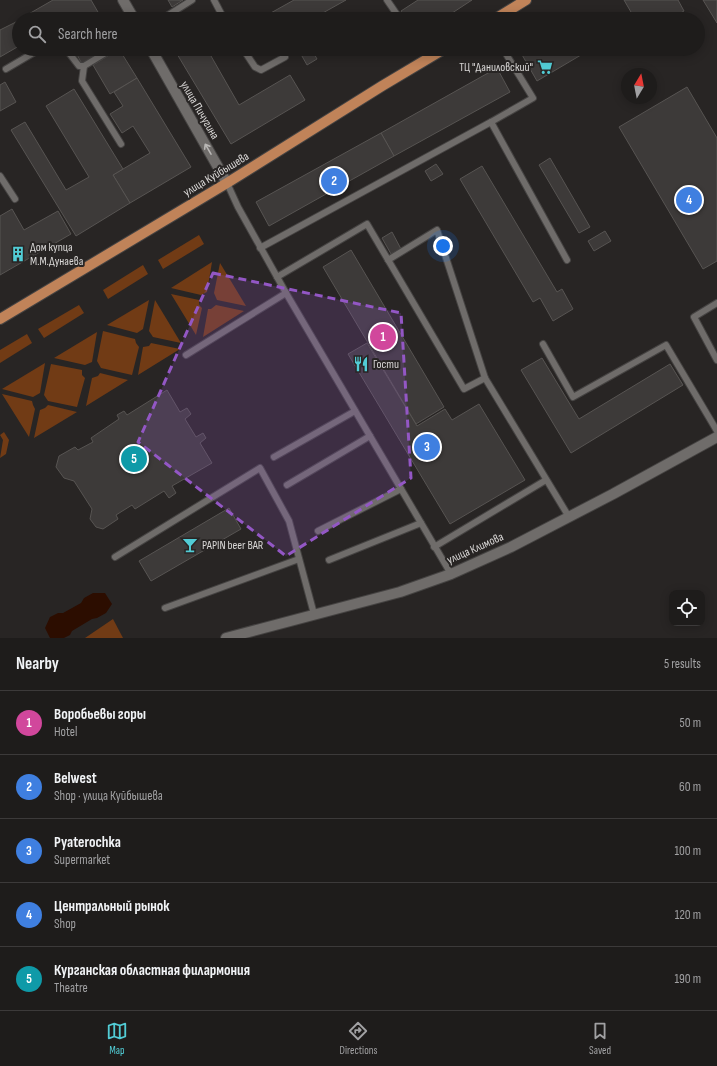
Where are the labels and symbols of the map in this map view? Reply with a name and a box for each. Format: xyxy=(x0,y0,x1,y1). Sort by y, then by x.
supermarket icon: ТЦ "Даниловский" xyxy=(536,58,554,76)
place label: ТЦ "Даниловский" xyxy=(459,60,533,75)
north arrow xyxy=(621,68,657,104)
street label: улица Пичугина xyxy=(177,78,222,142)
one-way arrow xyxy=(204,144,211,156)
street label: улица Куйбышева xyxy=(181,149,252,200)
pin: 2 xyxy=(321,166,347,196)
pin: 4 xyxy=(676,185,702,215)
your location xyxy=(433,236,453,256)
place label: Дом купца М.М.Дунаева xyxy=(30,240,84,269)
building icon: Дом купца М.М.Дунаева xyxy=(9,245,27,263)
pin: 1 xyxy=(370,322,396,352)
restaurant icon: Гости xyxy=(352,355,370,373)
place label: Гости xyxy=(373,357,399,372)
pin: 3 xyxy=(414,432,440,462)
pin: 5 xyxy=(121,444,147,474)
street label: улица Климова xyxy=(445,529,506,568)
bar icon: PAPIN beer BAR xyxy=(181,536,199,554)
place label: PAPIN beer BAR xyxy=(202,538,264,553)

